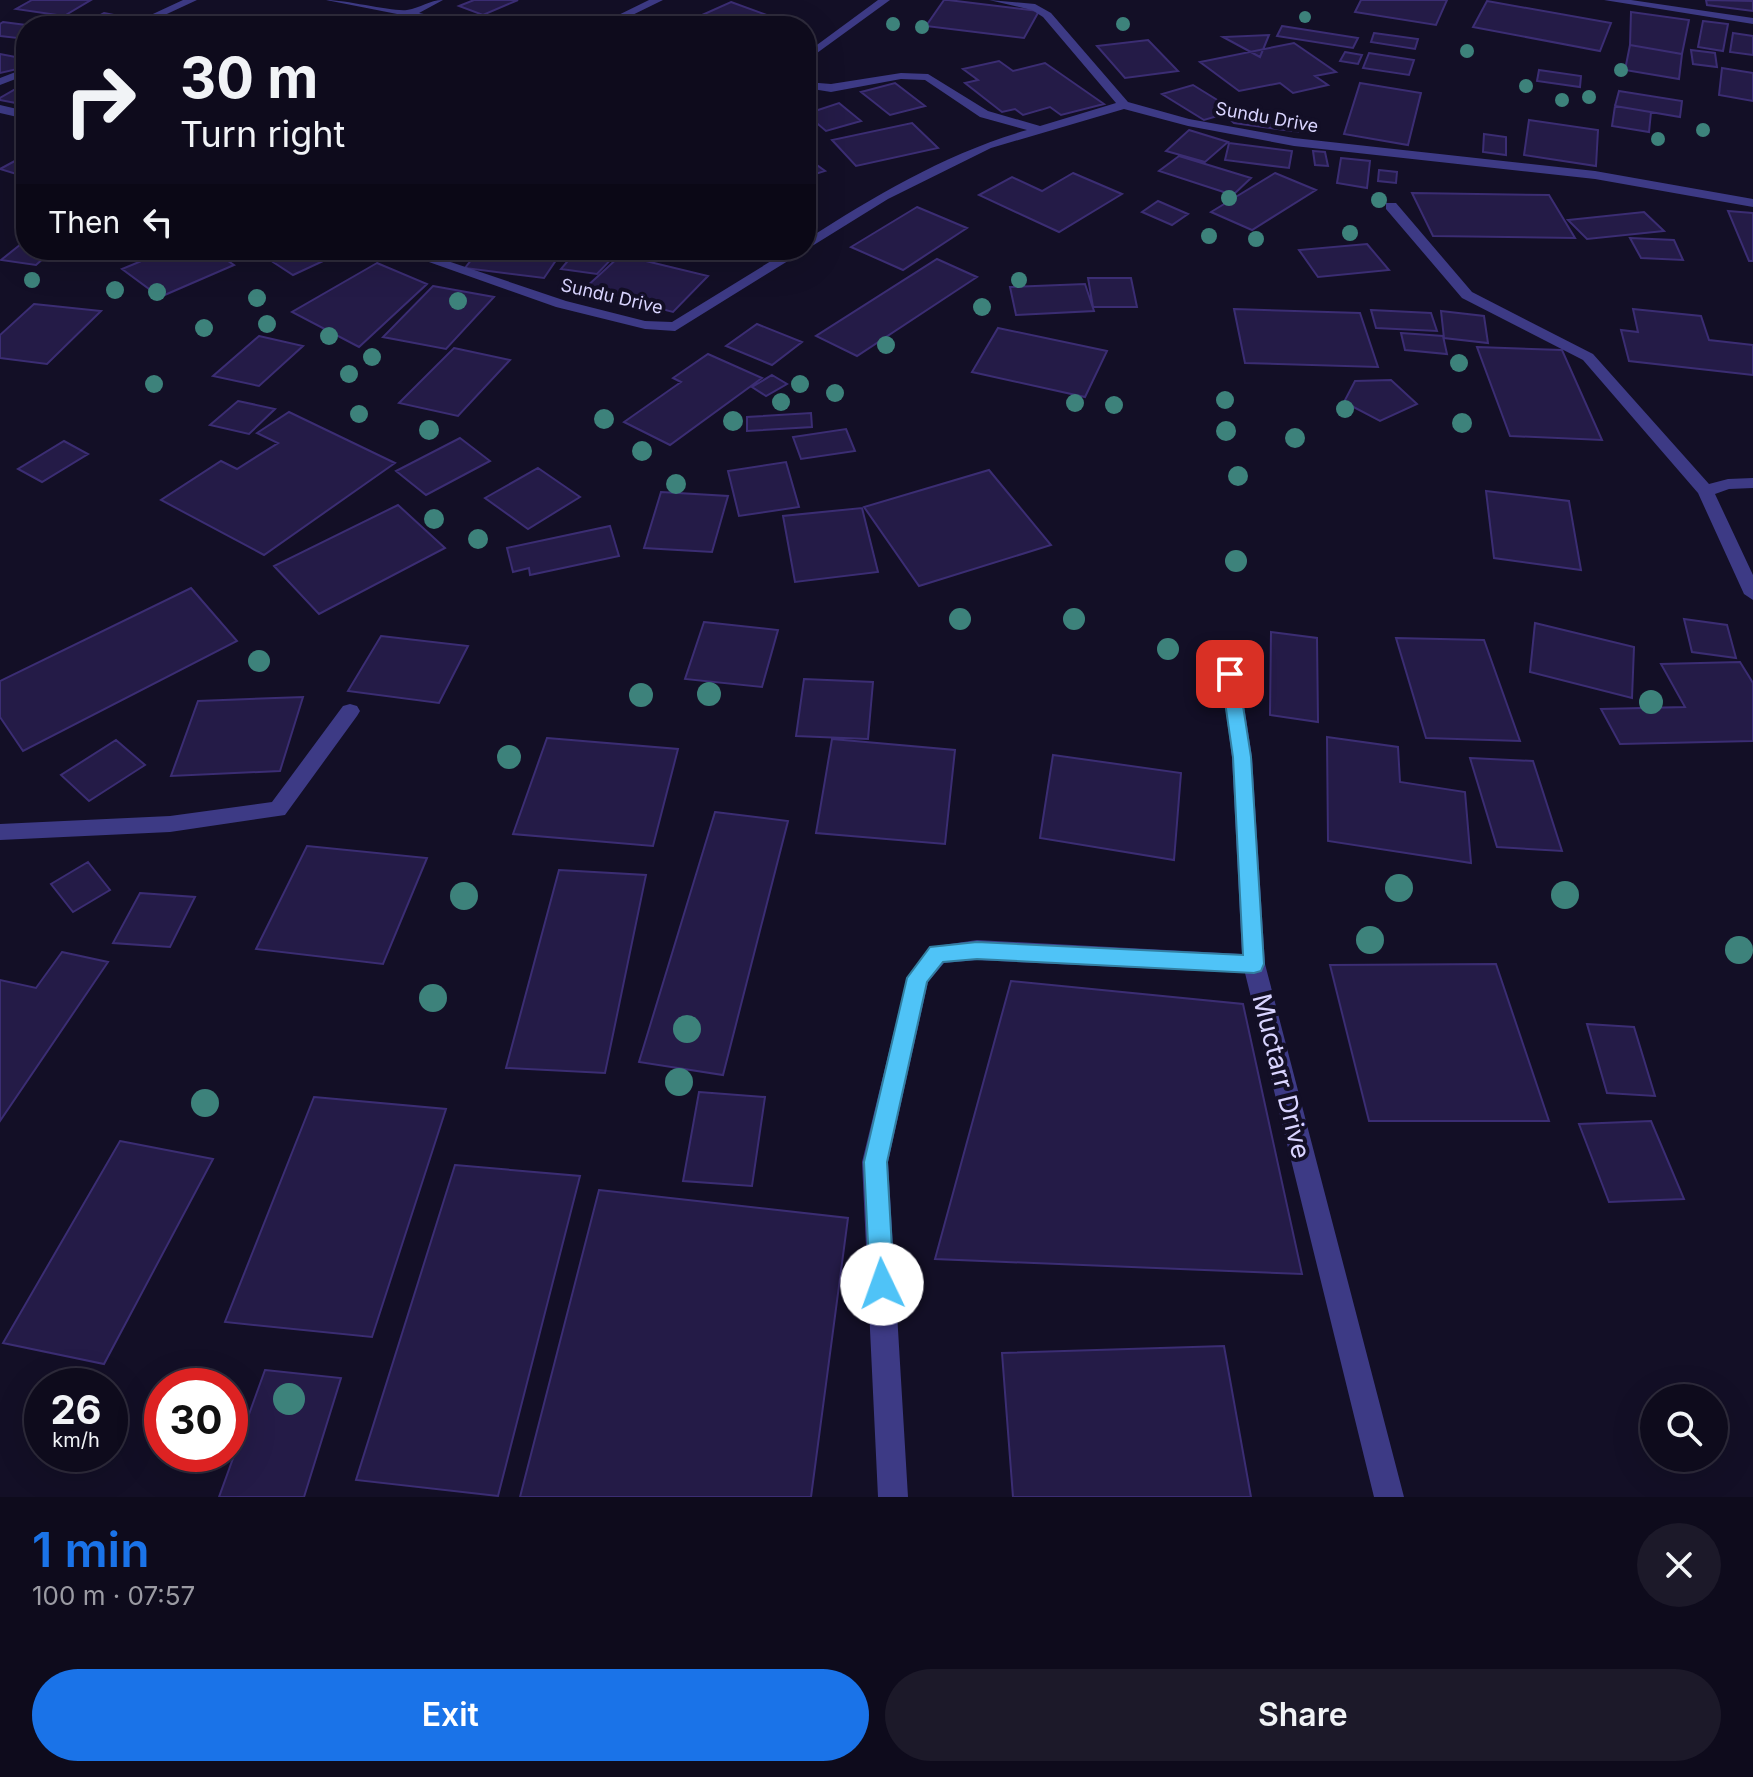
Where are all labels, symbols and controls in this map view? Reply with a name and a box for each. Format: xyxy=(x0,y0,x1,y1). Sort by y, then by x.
text: 30 m xyxy=(180,44,318,112)
icon: right xyxy=(48,48,152,152)
street label: Sundu Drive xyxy=(1214,98,1320,136)
text: Turn right xyxy=(180,112,345,156)
icon: left xyxy=(136,200,180,244)
text: Then xyxy=(48,204,120,240)
street label: Sundu Drive xyxy=(559,274,665,318)
pin xyxy=(1196,640,1264,708)
icon: arrive xyxy=(1208,652,1252,696)
street label: Muctarr Drive xyxy=(1247,990,1317,1162)
position arrow xyxy=(840,1242,924,1326)
speed limit sign: 30 xyxy=(144,1368,248,1472)
map controls xyxy=(1640,1384,1728,1472)
button: search xyxy=(1640,1384,1728,1472)
text: 26 xyxy=(50,1385,102,1434)
text: km/h xyxy=(52,1428,100,1452)
text: 1 min xyxy=(32,1520,150,1579)
button: close xyxy=(1637,1523,1721,1607)
text: 100 m · 07:57 xyxy=(32,1580,195,1611)
button: Exit xyxy=(32,1669,869,1761)
button: Share xyxy=(885,1669,1721,1761)

